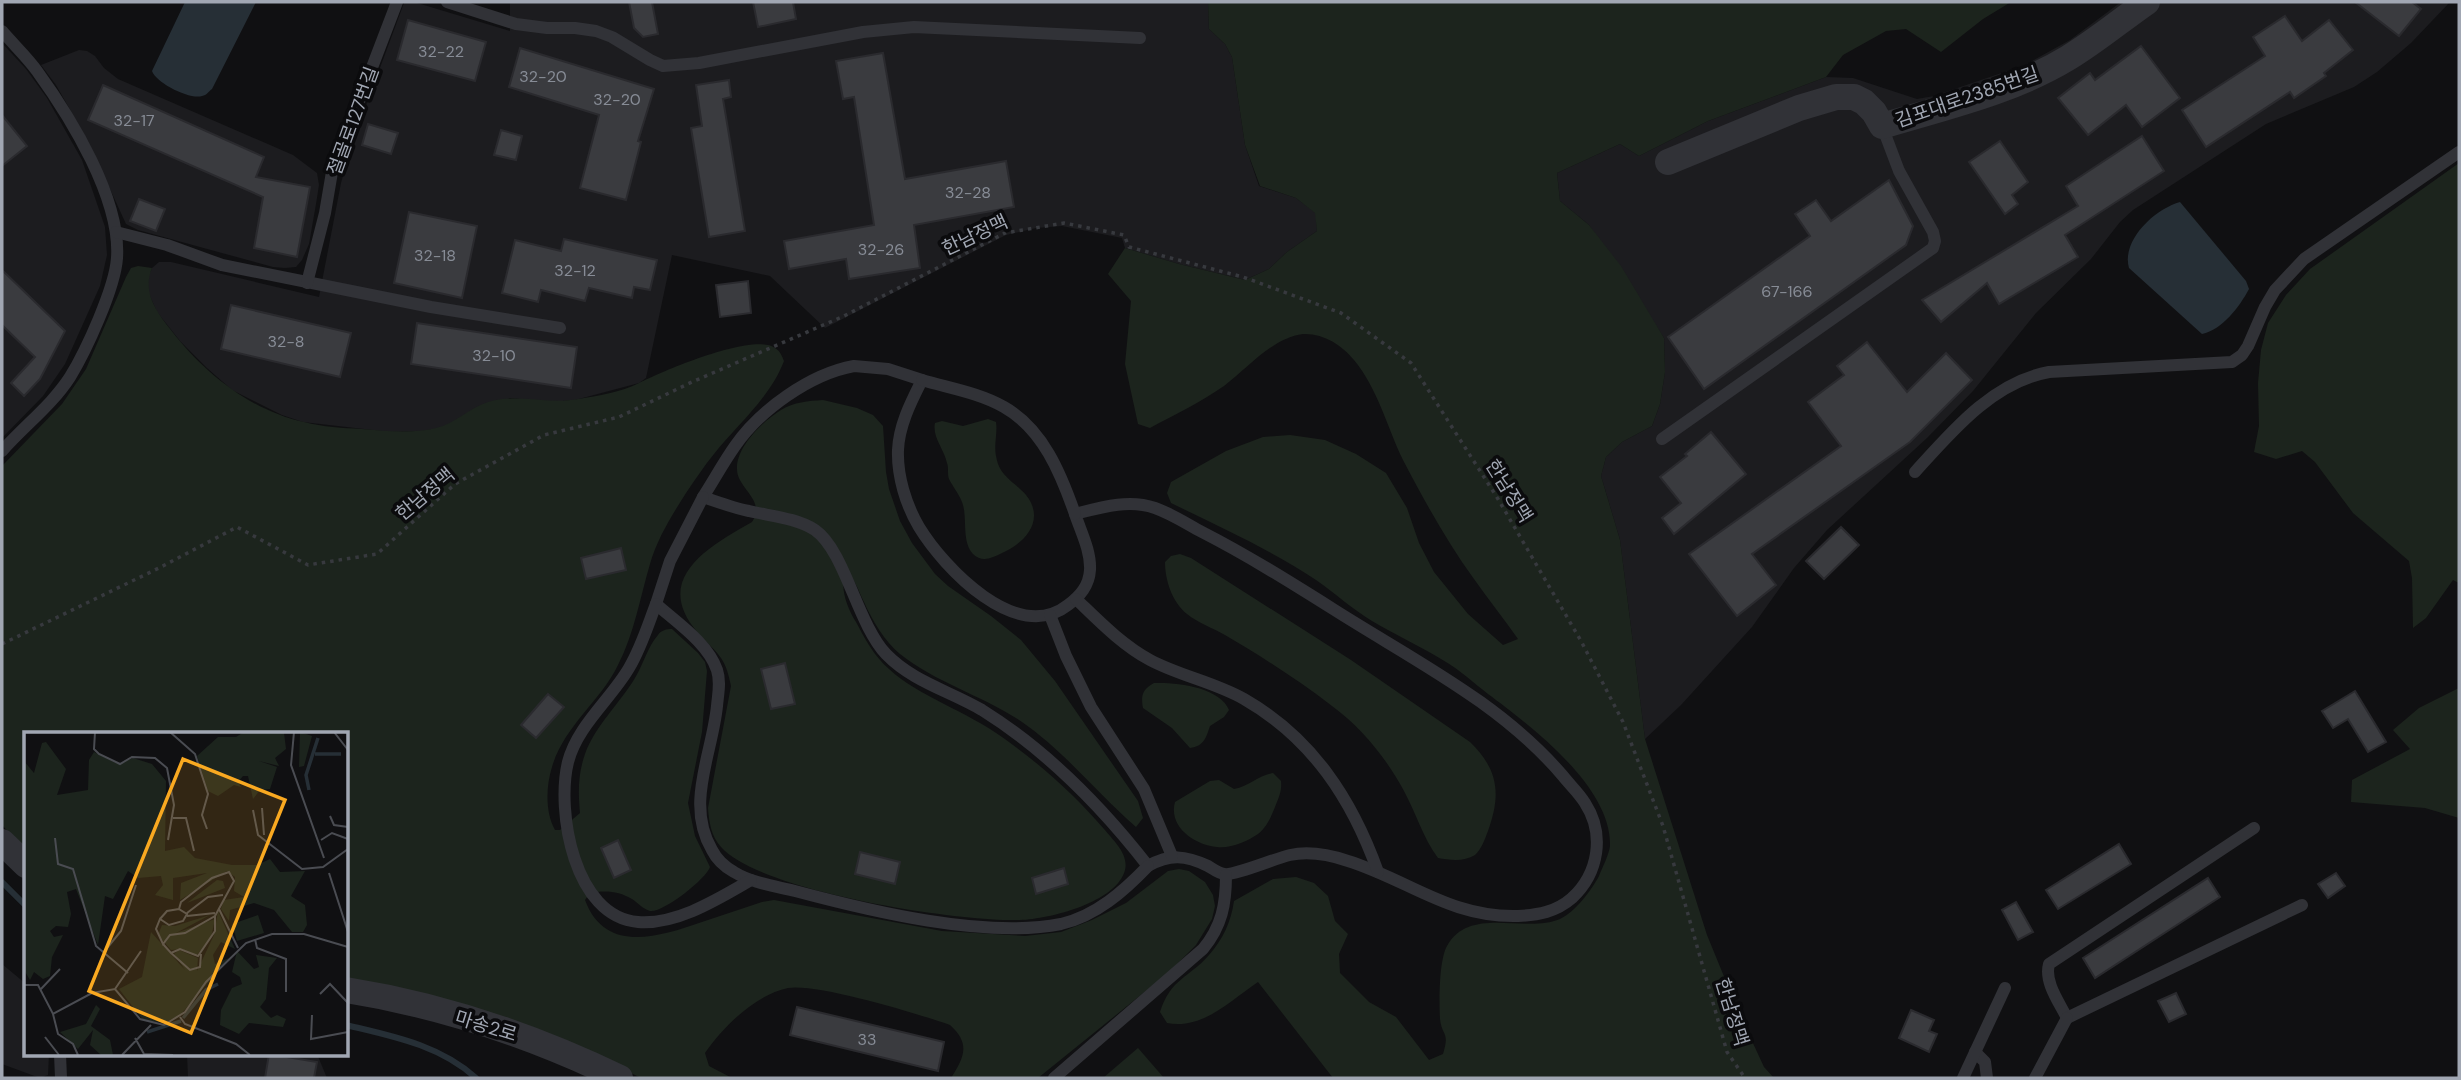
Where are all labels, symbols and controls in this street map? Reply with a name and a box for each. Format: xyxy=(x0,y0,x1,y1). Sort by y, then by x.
house number: 32-22 xyxy=(418,41,464,62)
street label: 김포대로2385번길 xyxy=(1892,61,2042,133)
street label: 절골로127번길 xyxy=(322,63,384,179)
house number: 32-20 xyxy=(519,66,567,87)
house number: 32-20 xyxy=(593,89,641,110)
house number: 32-17 xyxy=(114,110,154,131)
house number: 32-28 xyxy=(945,182,991,203)
street label: 한남정맥 xyxy=(938,209,1012,261)
house number: 32-26 xyxy=(858,239,904,260)
house number: 32-18 xyxy=(414,245,456,266)
house number: 32-12 xyxy=(554,260,596,281)
house number: 67-166 xyxy=(1761,281,1813,302)
house number: 32-8 xyxy=(267,331,305,352)
house number: 32-10 xyxy=(472,345,516,366)
street label: 한남정맥 xyxy=(1480,455,1538,527)
street label: 한남정맥 xyxy=(390,462,460,526)
inset map xyxy=(24,732,348,1056)
street label: 한남정맥 xyxy=(1710,975,1754,1049)
street label: 마송2로 xyxy=(452,1005,520,1047)
house number: 33 xyxy=(858,1029,876,1050)

